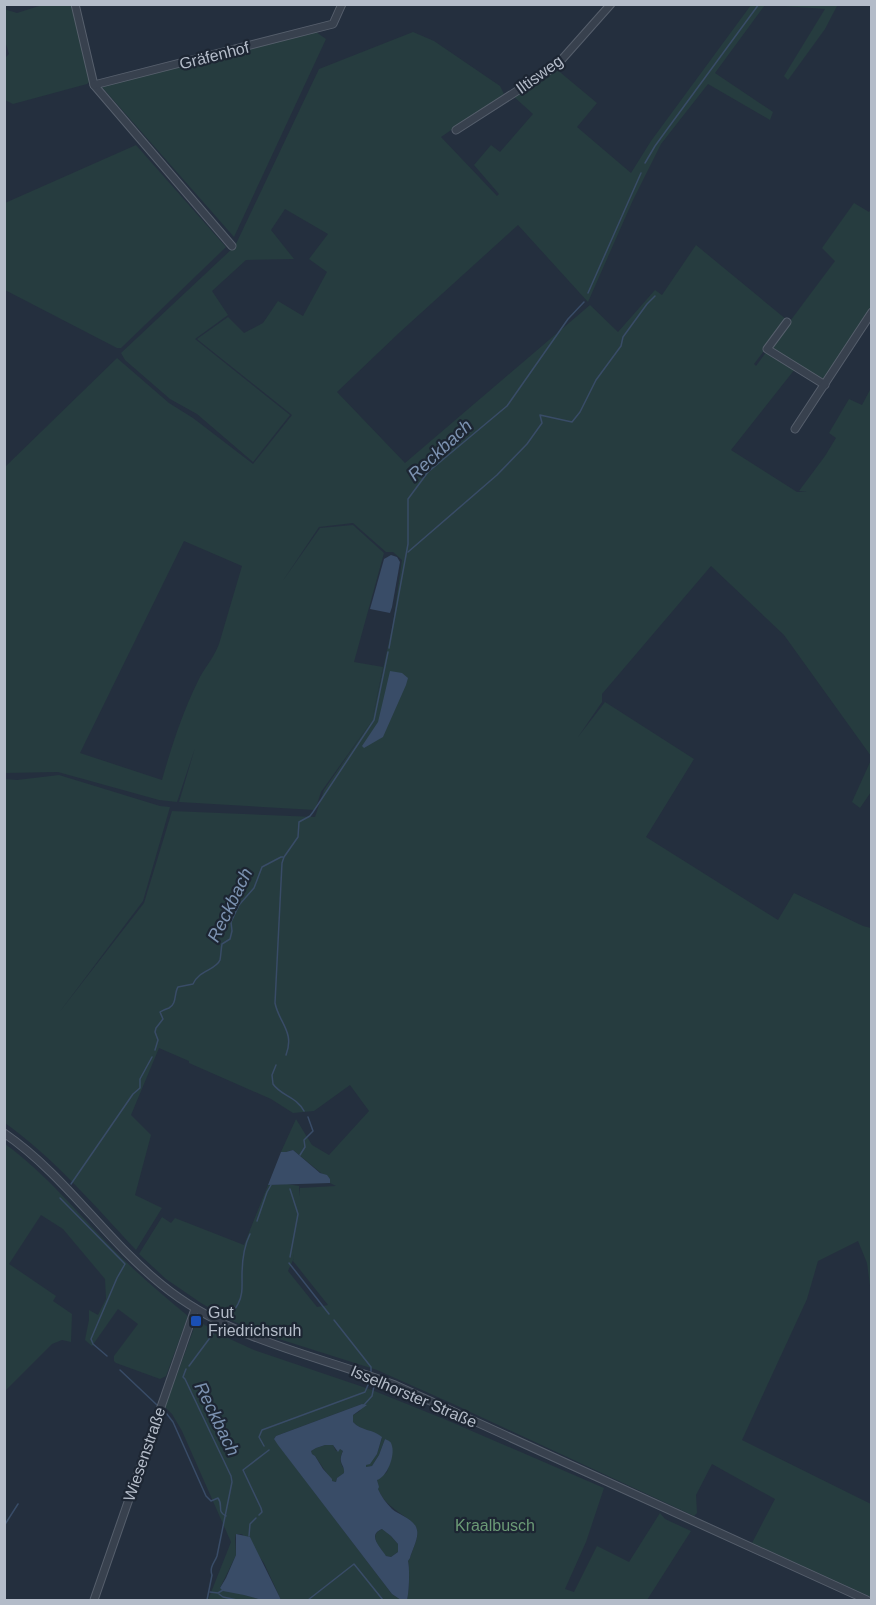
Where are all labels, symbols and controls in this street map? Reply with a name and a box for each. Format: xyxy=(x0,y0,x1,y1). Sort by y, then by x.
street label: Gräfenhof xyxy=(178,38,251,72)
street label: Iltisweg xyxy=(513,52,566,97)
water label: Reckbach xyxy=(404,415,476,485)
water label: Reckbach xyxy=(203,865,257,945)
place label: Gut Friedrichsruh xyxy=(208,1304,301,1339)
marker: Gut Friedrichsruh xyxy=(189,1314,203,1328)
street label: Isselhorster Straße xyxy=(348,1362,479,1431)
water label: Reckbach xyxy=(190,1379,244,1459)
street label: Wiesenstraße xyxy=(120,1405,169,1504)
park label: Kraalbusch xyxy=(455,1517,535,1534)

